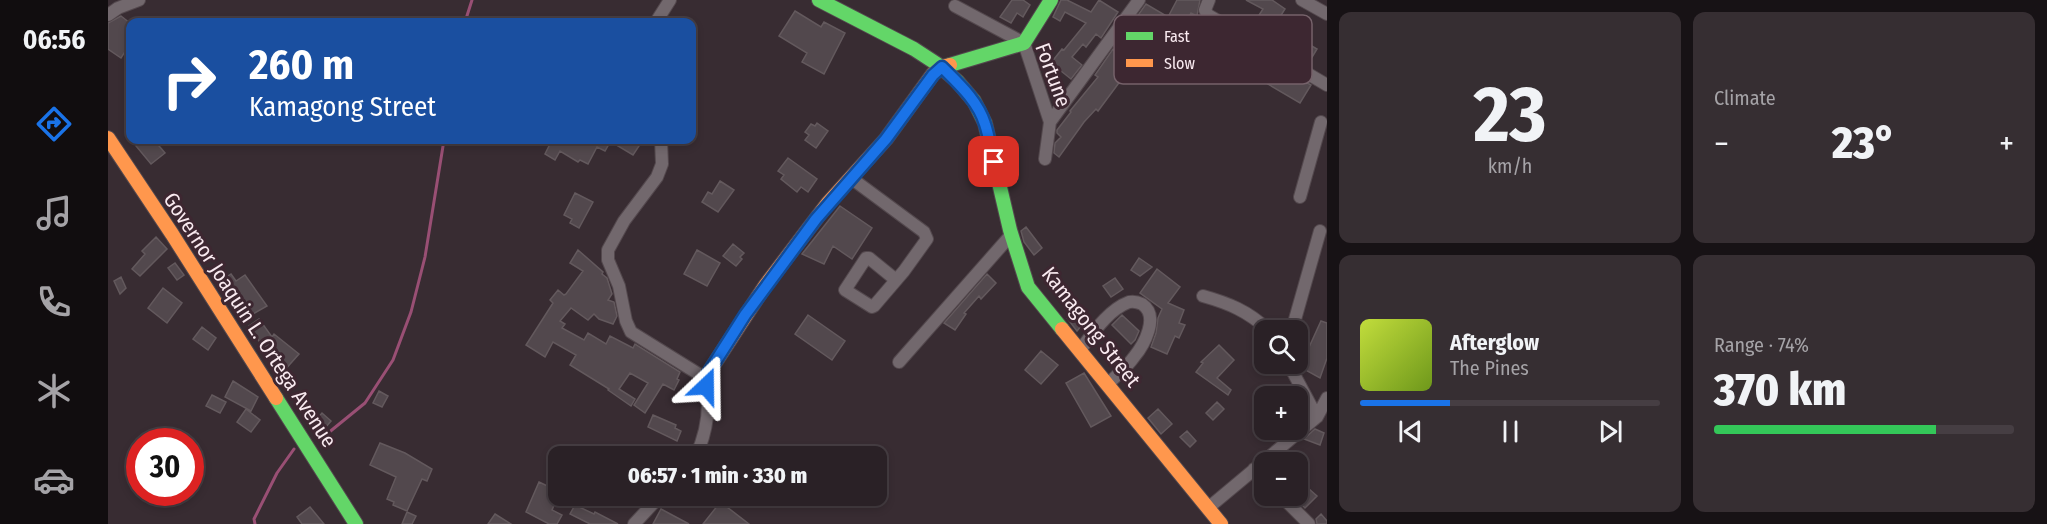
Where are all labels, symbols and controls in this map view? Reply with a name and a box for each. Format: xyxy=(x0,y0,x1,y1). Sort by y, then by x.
legend xyxy=(1114,15,1312,84)
text: 06:56 xyxy=(23,24,85,56)
text: Fast xyxy=(1164,27,1191,46)
street label: Fortune xyxy=(1029,39,1077,111)
text: 260 m xyxy=(249,40,354,90)
icon: right xyxy=(150,42,228,120)
text: Slow xyxy=(1164,54,1195,73)
text: 23 xyxy=(1473,68,1547,162)
text: Climate xyxy=(1714,86,1776,110)
text: Kamagong Street xyxy=(249,91,436,123)
icon: directions xyxy=(33,103,75,145)
text: 23° xyxy=(1832,116,1896,170)
text: − xyxy=(1714,124,1729,164)
text: + xyxy=(1999,124,2014,164)
pin xyxy=(968,136,1019,187)
icon: arrive xyxy=(977,145,1010,178)
text: km/h xyxy=(1488,154,1532,178)
street label: Governor Joaquin L. Ortega Avenue xyxy=(158,188,342,452)
icon: music xyxy=(33,192,75,234)
street label: Kamagong Street xyxy=(1036,262,1146,392)
icon: phone xyxy=(33,281,75,323)
map controls xyxy=(1254,320,1308,506)
button: search xyxy=(1254,320,1308,374)
text: Afterglow xyxy=(1450,329,1539,356)
text: Range · 74% xyxy=(1714,333,1809,357)
position arrow xyxy=(674,354,738,418)
text: The Pines xyxy=(1450,356,1529,380)
text: 370 km xyxy=(1714,363,1846,417)
icon: climate xyxy=(33,370,75,412)
button: + xyxy=(1254,386,1308,440)
icon: previous xyxy=(1394,415,1427,448)
icon: pause xyxy=(1494,415,1527,448)
icon: next xyxy=(1594,415,1627,448)
speed limit sign: 30 xyxy=(126,428,204,506)
button: − xyxy=(1254,452,1308,506)
icon: car xyxy=(33,459,75,501)
text: 06:57 · 1 min · 330 m xyxy=(628,462,807,489)

